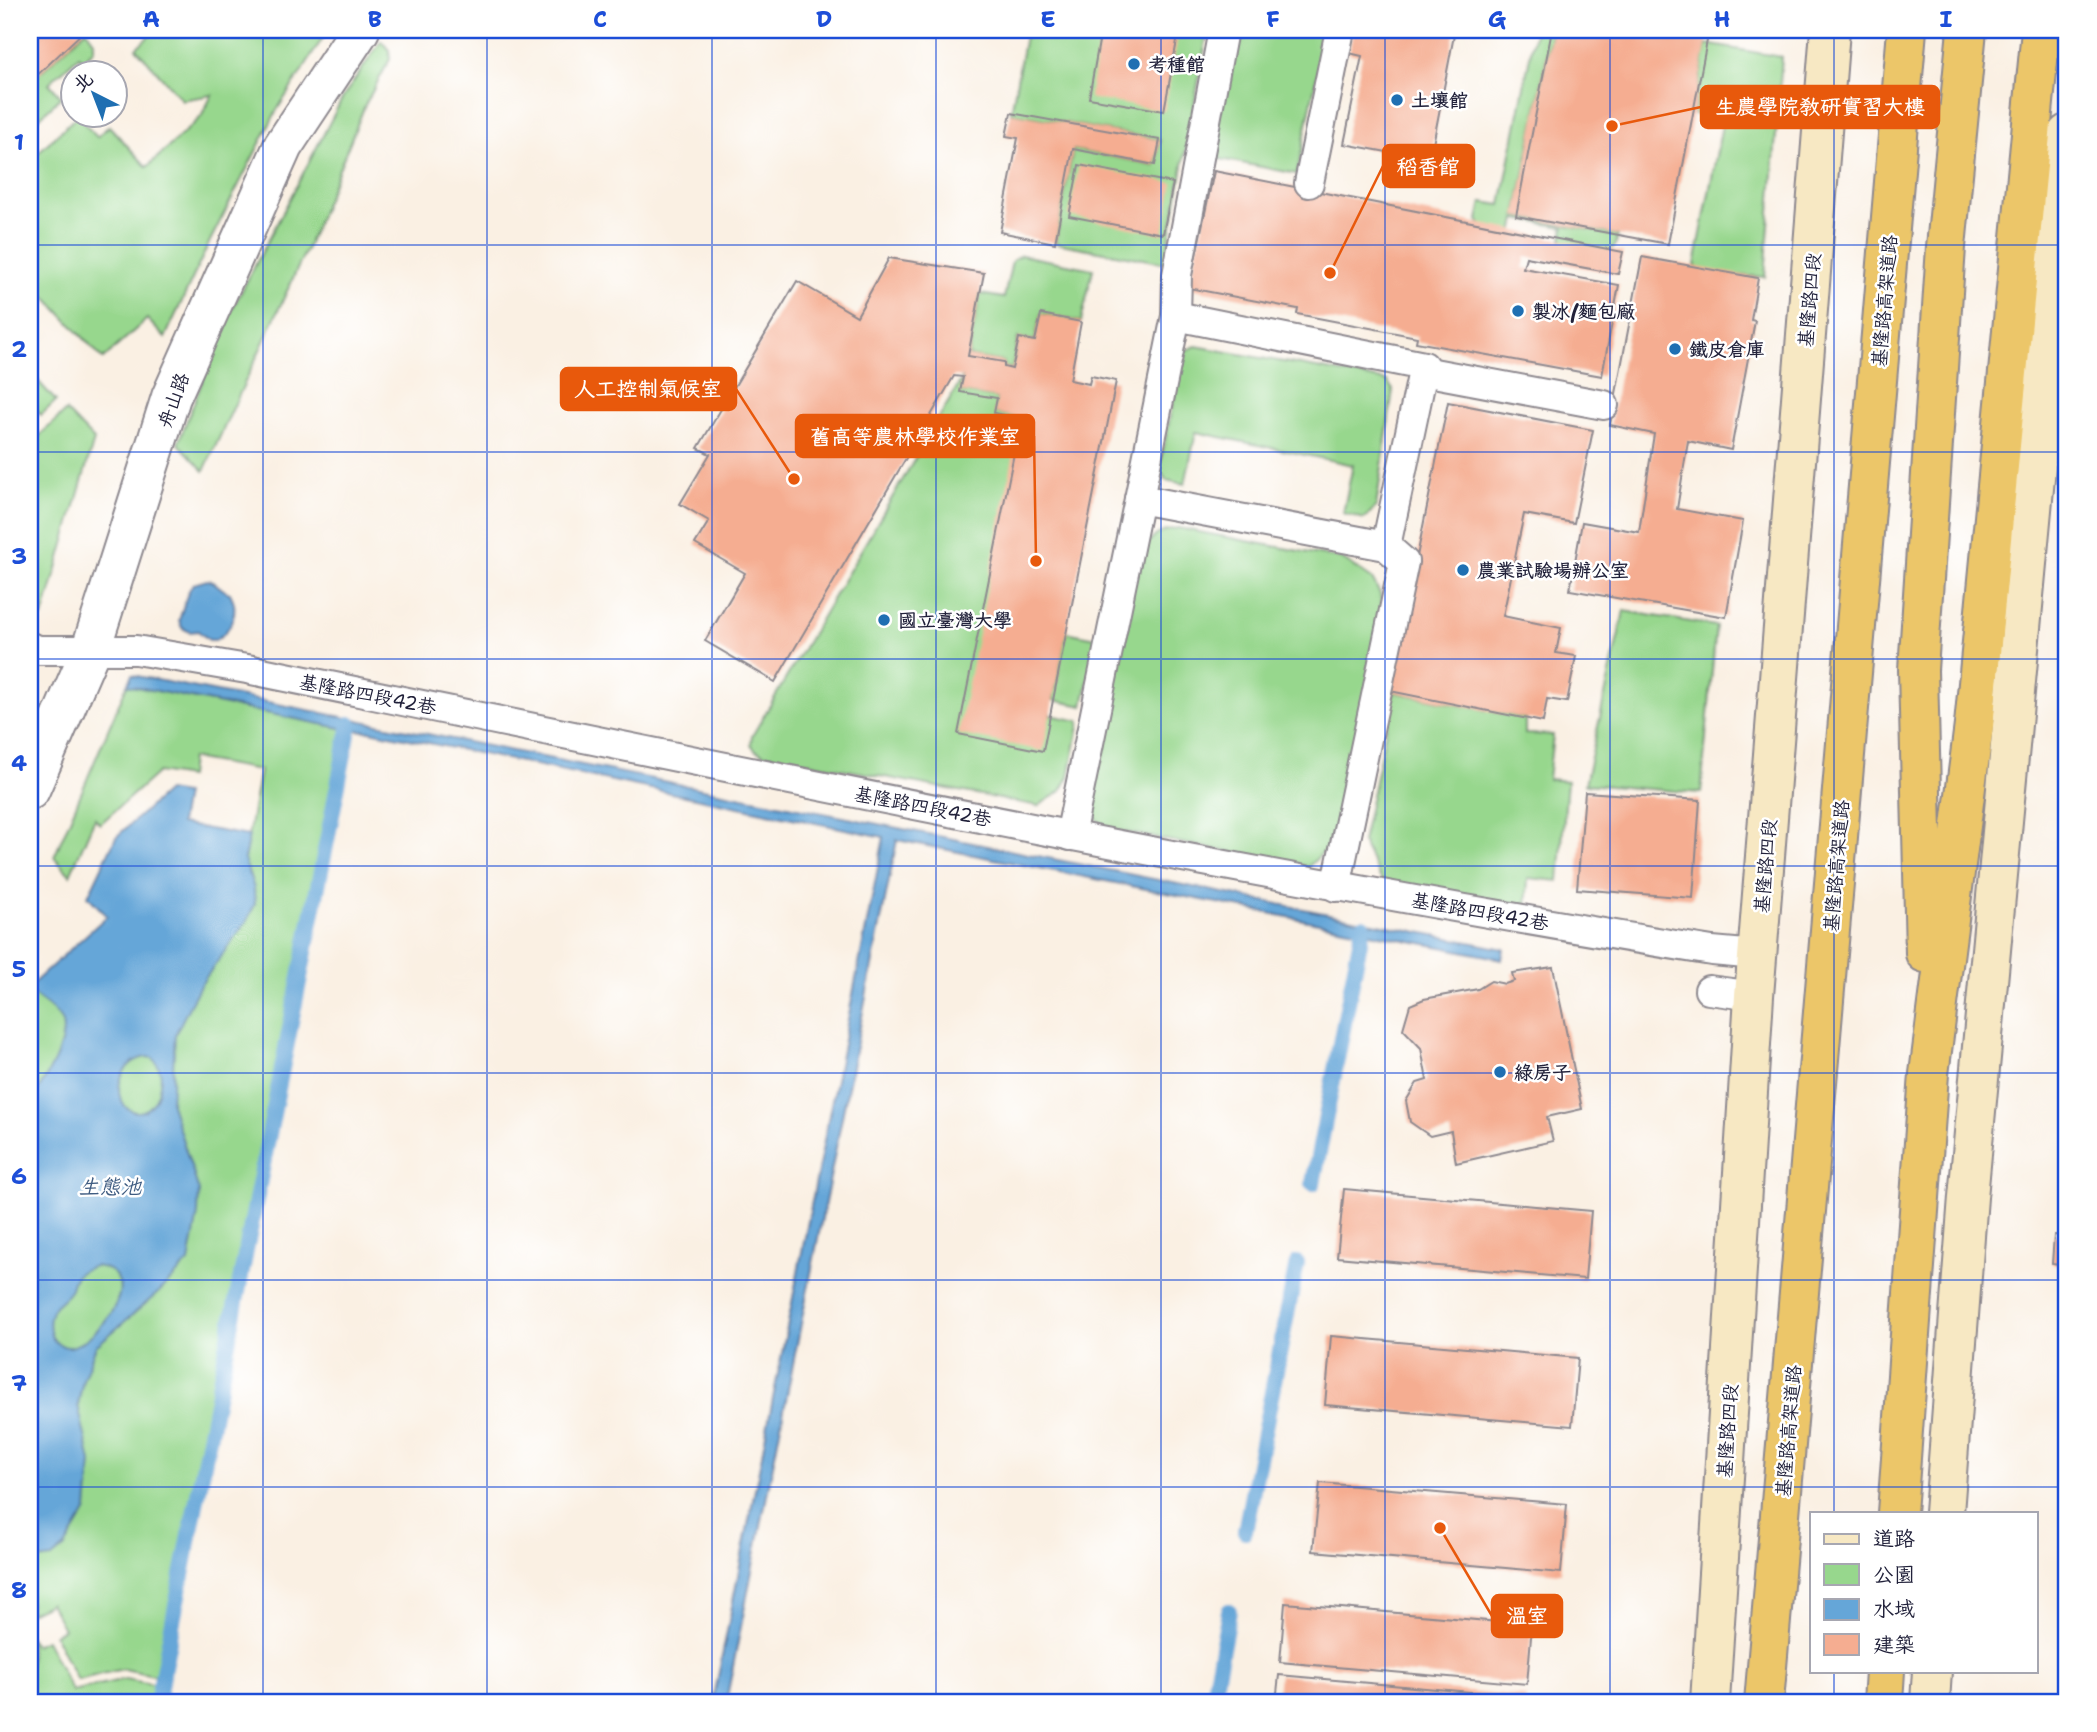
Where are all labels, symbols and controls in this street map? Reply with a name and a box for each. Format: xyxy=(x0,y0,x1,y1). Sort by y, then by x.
text: A xyxy=(142,4,160,34)
text: B xyxy=(368,4,382,34)
text: C xyxy=(593,4,607,34)
text: D xyxy=(816,4,832,34)
text: E xyxy=(1040,4,1056,34)
text: F xyxy=(1266,4,1280,34)
text: G xyxy=(1488,4,1507,34)
text: H xyxy=(1714,4,1730,34)
text: I xyxy=(1940,4,1953,34)
place label: 考種館 xyxy=(1148,52,1205,77)
marker: 考種館 xyxy=(1126,56,1142,72)
north arrow xyxy=(60,60,130,130)
text: 北 xyxy=(68,66,98,97)
callout: 生農學院教研實習大樓 xyxy=(1701,86,1939,128)
place label: 土壤館 xyxy=(1411,88,1468,113)
marker: 土壤館 xyxy=(1389,92,1405,108)
text: 生農學院教研實習大樓 xyxy=(1715,93,1925,121)
text: 1 xyxy=(14,127,24,157)
callout: 稻香館 xyxy=(1383,145,1474,187)
text: 稻香館 xyxy=(1397,153,1460,181)
street label: 基隆路高架道路 xyxy=(1866,234,1903,368)
street label: 基隆路四段 xyxy=(1793,252,1826,348)
place label: 製冰/麵包廠 xyxy=(1532,299,1635,324)
marker: 製冰/麵包廠 xyxy=(1510,303,1526,319)
text: 2 xyxy=(11,334,27,364)
place label: 鐵皮倉庫 xyxy=(1689,337,1765,362)
marker: 鐵皮倉庫 xyxy=(1667,341,1683,357)
callout: 人工控制氣候室 xyxy=(561,368,736,410)
street label: 舟山路 xyxy=(152,369,195,431)
text: 人工控制氣候室 xyxy=(575,375,722,403)
callout: 舊高等農林學校作業室 xyxy=(796,415,1034,457)
text: 舊高等農林學校作業室 xyxy=(810,423,1020,451)
text: 3 xyxy=(11,541,27,571)
place label: 農業試驗場辦公室 xyxy=(1477,558,1629,583)
marker: 農業試驗場辦公室 xyxy=(1455,562,1471,578)
place label: 國立臺灣大學 xyxy=(898,608,1012,633)
marker: 國立臺灣大學 xyxy=(876,612,892,628)
street label: 基隆路四段42巷 xyxy=(297,669,439,720)
text: 4 xyxy=(11,748,27,778)
street label: 基隆路四段42巷 xyxy=(852,781,994,832)
street label: 基隆路高架道路 xyxy=(1818,799,1855,933)
street label: 基隆路四段 xyxy=(1749,818,1782,914)
street label: 基隆路四段42巷 xyxy=(1409,887,1551,936)
text: 5 xyxy=(12,954,26,984)
place label: 綠房子 xyxy=(1514,1060,1571,1085)
marker: 綠房子 xyxy=(1492,1064,1508,1080)
text: 6 xyxy=(11,1161,27,1191)
water label: 生態池 xyxy=(79,1173,142,1201)
street label: 基隆路高架道路 xyxy=(1770,1364,1807,1498)
text: 7 xyxy=(11,1368,27,1398)
street label: 基隆路四段 xyxy=(1712,1383,1743,1479)
legend xyxy=(1810,1512,2038,1672)
text: 道路 xyxy=(1873,1525,1915,1553)
text: 公園 xyxy=(1873,1561,1915,1589)
text: 8 xyxy=(11,1575,27,1605)
callout: 溫室 xyxy=(1492,1595,1562,1637)
text: 水域 xyxy=(1873,1595,1915,1623)
text: 溫室 xyxy=(1506,1602,1548,1630)
text: 建築 xyxy=(1873,1631,1915,1659)

